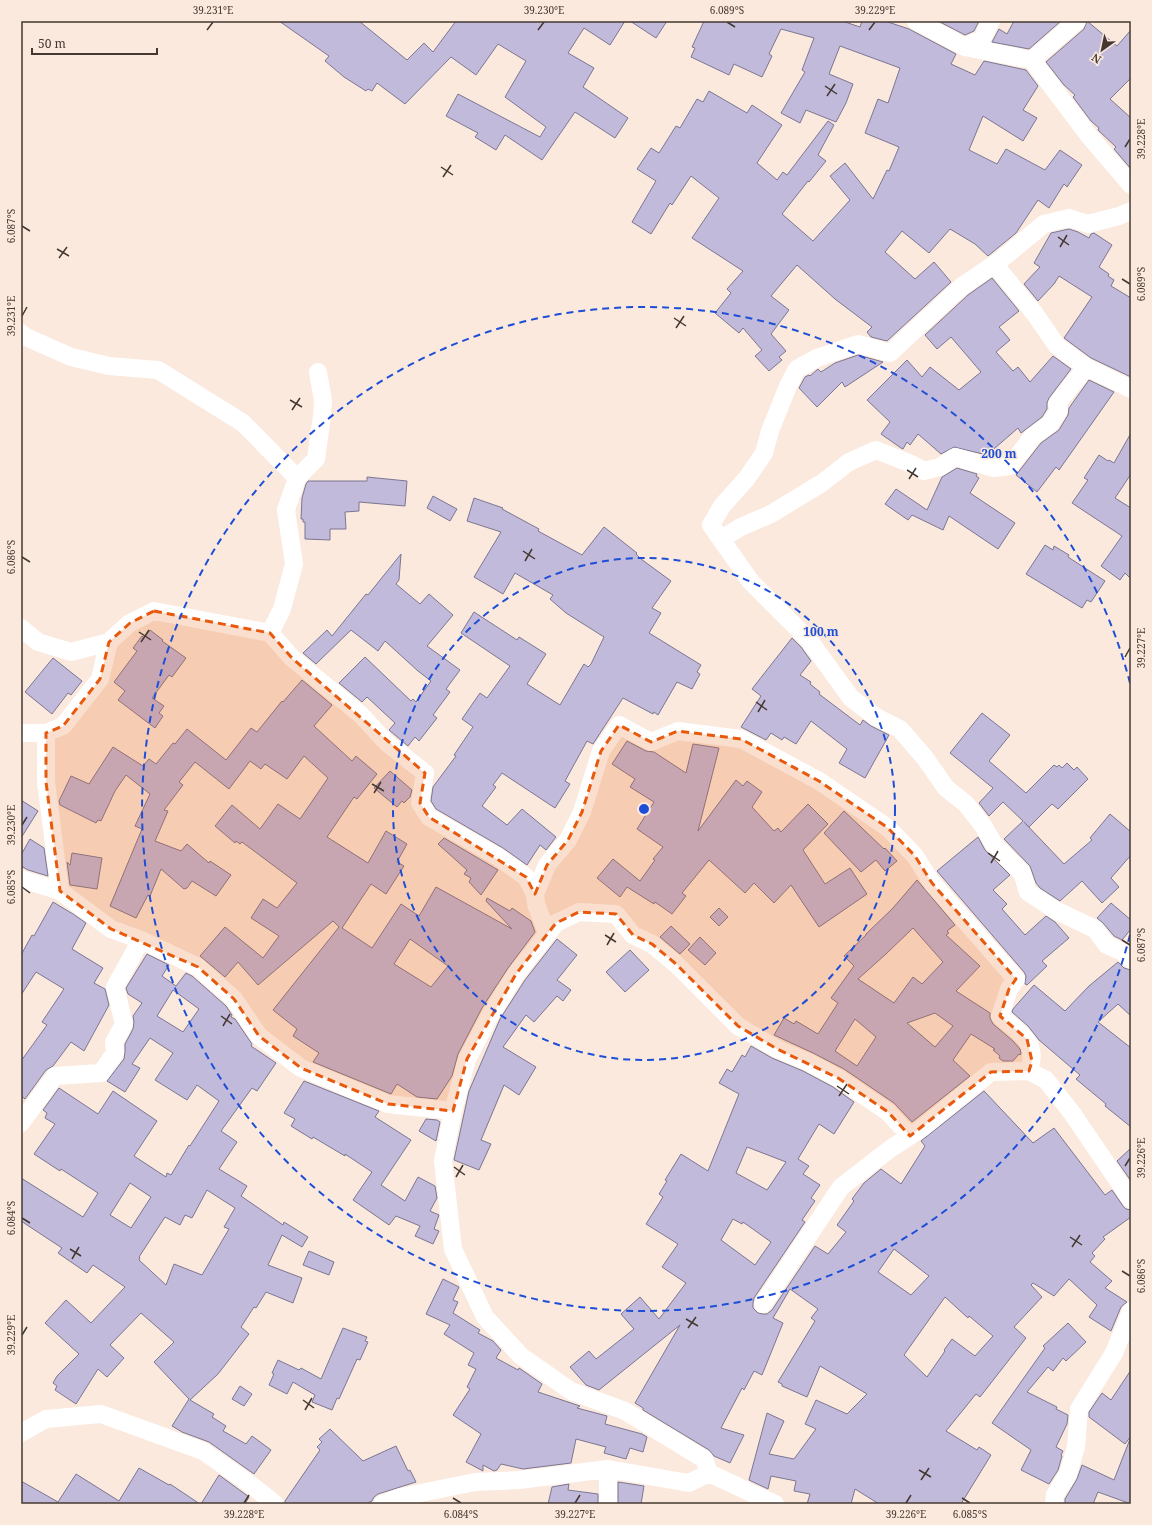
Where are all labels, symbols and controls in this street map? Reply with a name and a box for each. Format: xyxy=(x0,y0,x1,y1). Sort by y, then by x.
text: 39.231°E xyxy=(193,3,233,17)
text: 39.230°E xyxy=(524,3,564,17)
text: 6.089°S xyxy=(710,3,744,17)
text: 39.229°E xyxy=(855,3,895,17)
scale bar xyxy=(32,30,157,56)
north arrow xyxy=(1082,30,1122,70)
text: 50 m xyxy=(38,35,66,52)
text: N xyxy=(1088,50,1104,67)
text: 39.228°E xyxy=(1134,119,1148,159)
text: 6.087°S xyxy=(4,209,18,243)
text: 6.089°S xyxy=(1134,267,1148,301)
text: 39.231°E xyxy=(4,296,18,336)
text: 200 m xyxy=(981,445,1017,462)
text: 6.086°S xyxy=(4,540,18,574)
text: 100 m xyxy=(803,623,839,640)
text: 39.227°E xyxy=(1134,628,1148,668)
centre of rings xyxy=(637,802,651,816)
text: 39.230°E xyxy=(4,805,18,845)
text: 6.085°S xyxy=(4,870,18,904)
text: 6.087°S xyxy=(1134,928,1148,962)
text: 39.226°E xyxy=(1134,1138,1148,1178)
text: 6.084°S xyxy=(4,1201,18,1235)
text: 6.086°S xyxy=(1134,1259,1148,1293)
text: 39.229°E xyxy=(4,1315,18,1355)
text: 39.228°E xyxy=(224,1507,264,1521)
text: 6.084°S xyxy=(444,1507,478,1521)
text: 39.227°E xyxy=(555,1507,595,1521)
text: 39.226°E xyxy=(886,1507,926,1521)
text: 6.085°S xyxy=(953,1507,987,1521)

